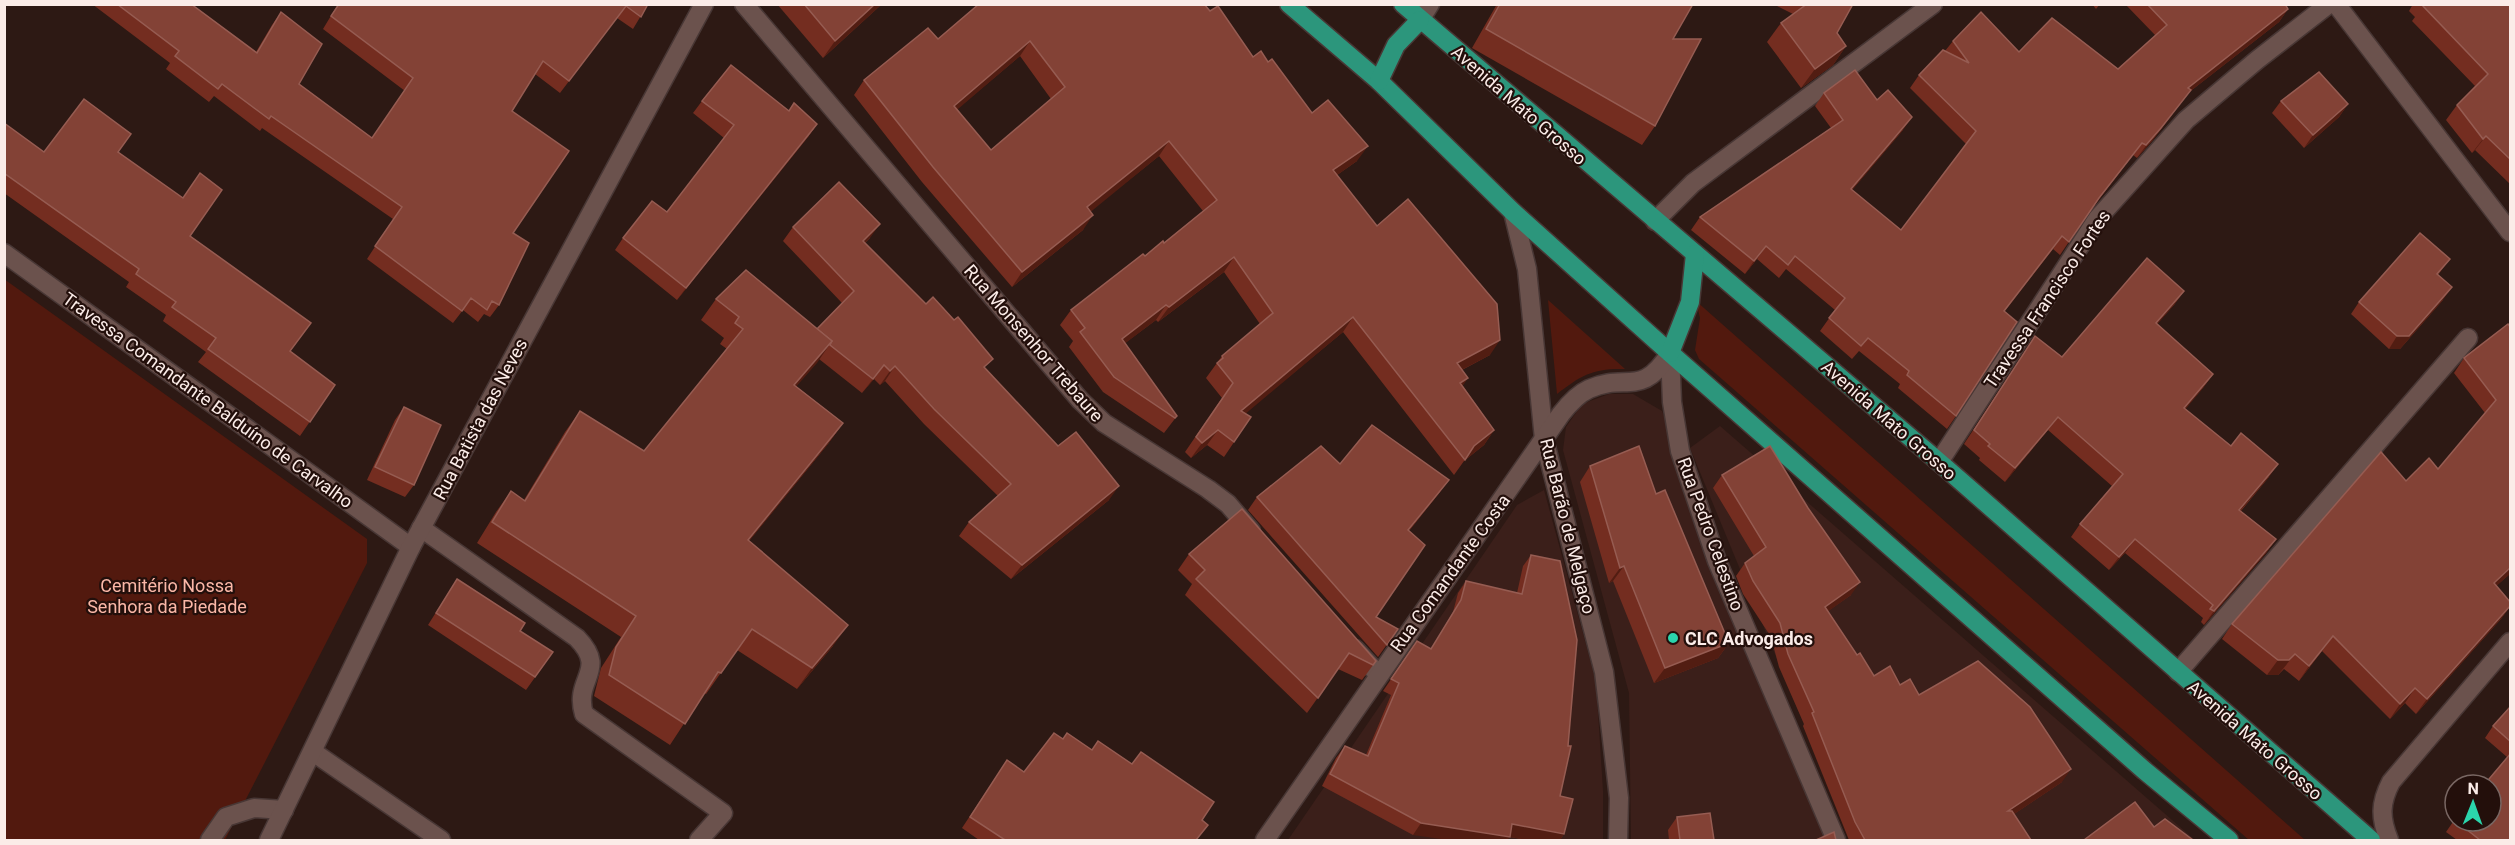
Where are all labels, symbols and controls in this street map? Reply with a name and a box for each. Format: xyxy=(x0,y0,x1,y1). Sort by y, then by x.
street label: Avenida Mato Grosso xyxy=(1447,41,1591,169)
street label: Travessa Francisco Fortes xyxy=(1980,206,2114,392)
street label: Rua Monsenhor Trebaure xyxy=(960,260,1108,426)
street label: Travessa Comandante Balduíno de Carvalho xyxy=(59,288,357,512)
street label: Rua Batista das Neves xyxy=(429,335,531,503)
street label: Avenida Mato Grosso xyxy=(1817,356,1961,484)
street label: Rua Barão de Melgaço xyxy=(1536,436,1600,616)
street label: Rua Pedro Celestino xyxy=(1673,454,1749,614)
street label: Rua Comandante Costa xyxy=(1386,490,1514,656)
park label: Cemitério Nossa Senhora da Piedade xyxy=(87,575,247,617)
place label: CLC Advogados xyxy=(1685,628,1813,649)
marker: CLC Advogados xyxy=(1666,631,1680,645)
street label: Avenida Mato Grosso xyxy=(2183,676,2327,804)
north arrow xyxy=(2443,773,2503,833)
text: N xyxy=(2467,779,2479,798)

